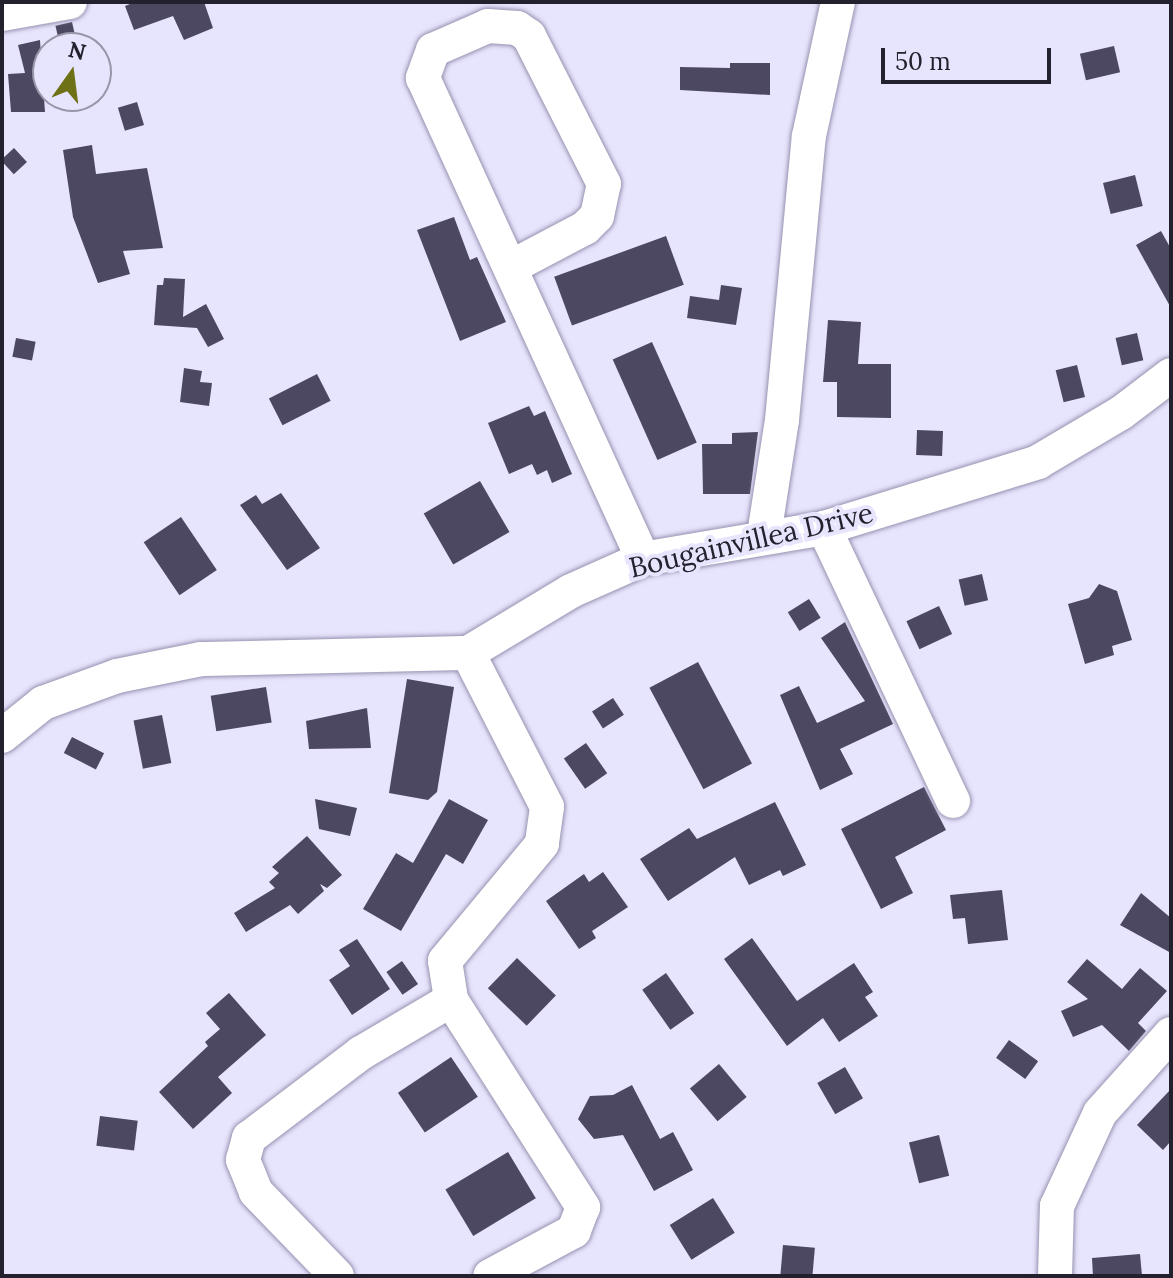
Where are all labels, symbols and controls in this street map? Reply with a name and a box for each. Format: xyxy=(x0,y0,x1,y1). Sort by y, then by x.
north arrow xyxy=(32,32,112,112)
scale bar xyxy=(885,32,1055,82)
text: N xyxy=(66,35,89,66)
text: 50 m xyxy=(895,46,951,77)
street label: Bougainvillea Drive xyxy=(626,496,876,584)

